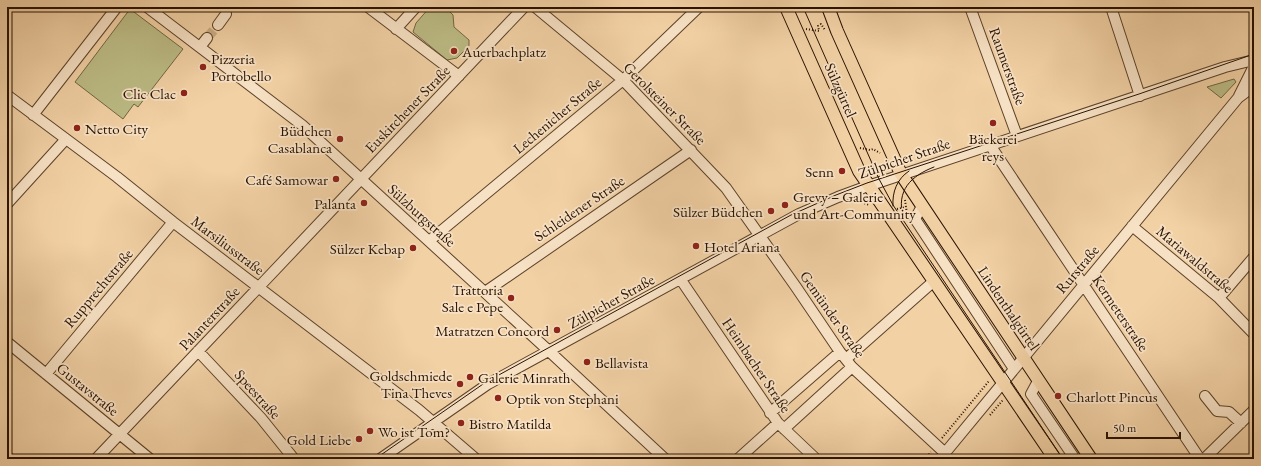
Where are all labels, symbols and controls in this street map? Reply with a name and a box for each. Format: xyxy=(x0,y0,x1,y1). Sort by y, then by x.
street label: Raumerstraße xyxy=(985,25,1031,107)
place label: Auerbachplatz xyxy=(461,42,546,61)
marker: Auerbachplatz xyxy=(449,46,459,56)
place label: Pizzeria Portobello xyxy=(211,49,271,85)
street label: Gerolsteiner Straße xyxy=(620,58,711,149)
street label: Sülzgürtel xyxy=(821,60,862,121)
street label: Euskirchener Straße xyxy=(360,61,454,157)
marker: Pizzeria Portobello xyxy=(198,62,208,72)
street label: Lechenicher Straße xyxy=(509,72,605,157)
place label: Clic Clac xyxy=(123,84,176,103)
marker: Clic Clac xyxy=(179,88,189,98)
marker: Bäckerei reys xyxy=(988,118,998,128)
place label: Netto City xyxy=(85,119,149,138)
place label: Büdchen Casablanca xyxy=(268,121,332,157)
marker: Netto City xyxy=(72,123,82,133)
place label: Bäckerei reys xyxy=(969,129,1017,165)
street label: Zülpicher Straße xyxy=(856,133,953,183)
marker: Büdchen Casablanca xyxy=(335,134,345,144)
place label: Senn xyxy=(805,162,834,181)
marker: Senn xyxy=(837,166,847,176)
place label: Café Samowar xyxy=(245,170,328,189)
street label: Schleidener Straße xyxy=(530,171,628,245)
marker: Café Samowar xyxy=(331,174,341,184)
street label: Sülzburgstraße xyxy=(384,179,460,251)
place label: Grevy – Galerie und Art-Community xyxy=(793,187,916,223)
place label: Palanta xyxy=(314,194,356,213)
marker: Palanta xyxy=(359,198,369,208)
marker: Grevy – Galerie und Art-Community xyxy=(780,200,790,210)
place label: Sülzer Büdchen xyxy=(673,202,763,221)
marker: Sülzer Büdchen xyxy=(766,206,776,216)
street label: Marsiliusstraße xyxy=(188,211,268,279)
street label: Mariawaldstraße xyxy=(1153,221,1238,297)
place label: Hotel Ariana xyxy=(704,237,780,256)
place label: Sülzer Kebap xyxy=(330,239,405,258)
marker: Hotel Ariana xyxy=(691,241,701,251)
street label: Rurstraße xyxy=(1051,241,1103,297)
marker: Sülzer Kebap xyxy=(408,243,418,253)
street label: Rupprechtstraße xyxy=(59,244,137,331)
street label: Lindenthalgürtel xyxy=(974,262,1044,354)
street label: Gemünder Straße xyxy=(796,267,870,361)
street label: Zülpicher Straße xyxy=(565,269,658,333)
street label: Kermeterstraße xyxy=(1088,271,1154,355)
place label: Trattoria Sale e Pepe xyxy=(442,280,503,316)
street label: Palanterstraße xyxy=(175,282,244,354)
marker: Trattoria Sale e Pepe xyxy=(506,293,516,303)
street label: Heimbacher Straße xyxy=(718,314,796,416)
place label: Matratzen Concord xyxy=(435,321,549,340)
marker: Matratzen Concord xyxy=(552,325,562,335)
place label: Bellavista xyxy=(595,353,648,372)
marker: Bellavista xyxy=(582,357,592,367)
street label: Gustavstraße xyxy=(53,358,123,420)
street label: Speestraße xyxy=(231,365,285,423)
place label: Goldschmiede Tina Theves xyxy=(370,366,452,402)
place label: Galerie Minrath xyxy=(478,368,571,387)
marker: Galerie Minrath xyxy=(465,372,475,382)
marker: Goldschmiede Tina Theves xyxy=(455,379,465,389)
place label: Charlott Pincus xyxy=(1066,387,1158,406)
place label: Optik von Stephani xyxy=(506,389,619,408)
marker: Charlott Pincus xyxy=(1053,391,1063,401)
marker: Optik von Stephani xyxy=(493,393,503,403)
place label: Bistro Matilda xyxy=(469,414,551,433)
scale bar xyxy=(1107,414,1180,440)
marker: Bistro Matilda xyxy=(456,418,466,428)
text: 50 m xyxy=(1113,420,1137,436)
place label: Wo ist Tom? xyxy=(378,422,450,441)
marker: Wo ist Tom? xyxy=(365,426,375,436)
place label: Gold Liebe xyxy=(287,430,351,449)
marker: Gold Liebe xyxy=(354,434,364,444)

